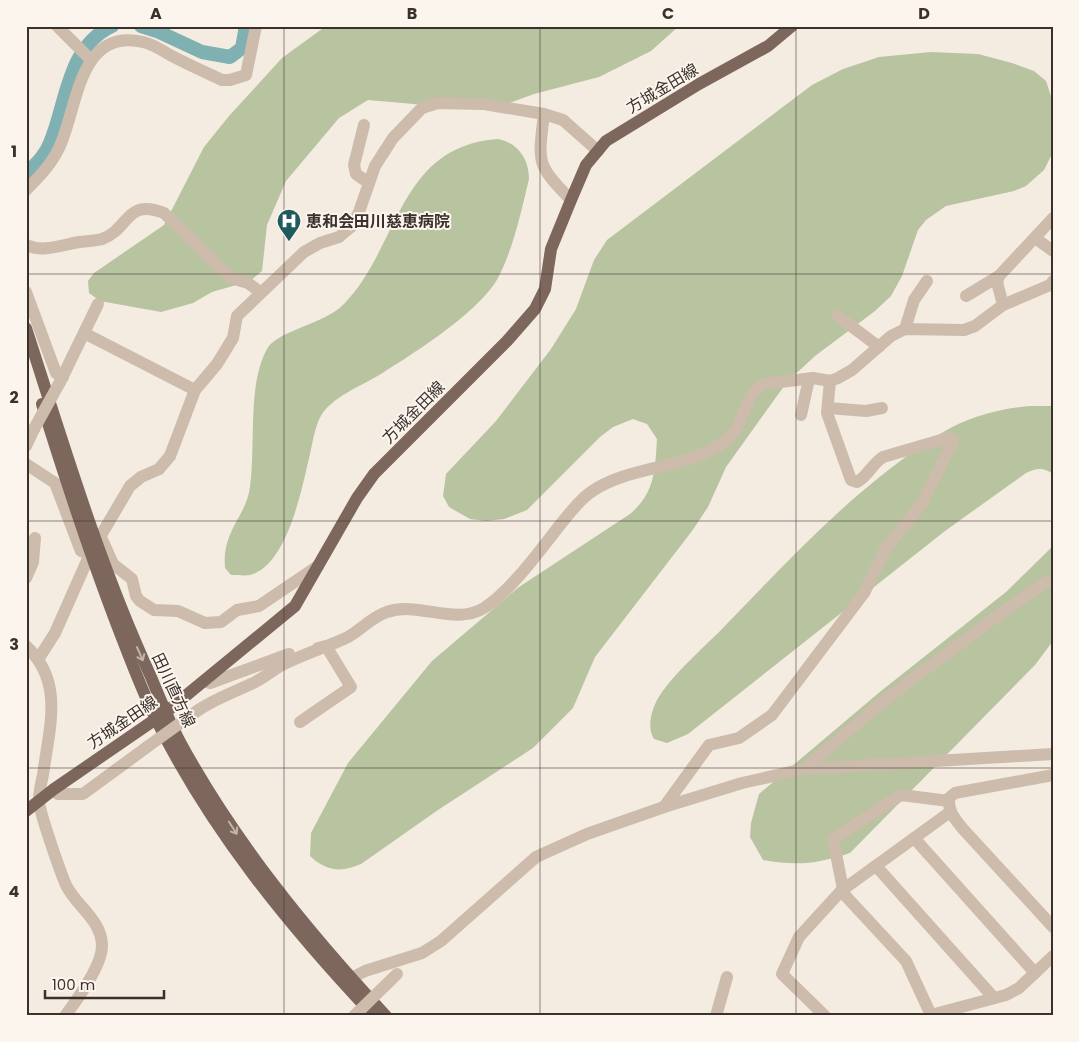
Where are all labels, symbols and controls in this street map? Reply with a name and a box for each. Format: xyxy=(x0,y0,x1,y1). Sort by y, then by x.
text: A xyxy=(150,2,162,25)
text: B xyxy=(407,2,417,25)
text: C xyxy=(662,2,674,25)
text: D xyxy=(918,2,930,25)
street label: 方城金田線 xyxy=(622,58,702,119)
text: 1 xyxy=(11,140,17,163)
hospital icon: 恵和会田川慈恵病院 xyxy=(276,208,302,242)
place label: 恵和会田川慈恵病院 xyxy=(306,210,450,233)
street label: 方城金田線 xyxy=(377,376,450,449)
text: 2 xyxy=(9,386,19,409)
text: 3 xyxy=(9,633,19,656)
one-way arrow xyxy=(136,647,146,662)
street label: 田川直方線 xyxy=(146,649,201,731)
street label: 方城金田線 xyxy=(83,691,162,754)
one-way arrow xyxy=(228,821,238,835)
text: 4 xyxy=(9,880,20,903)
scale bar xyxy=(45,967,164,999)
text: 100 m xyxy=(52,974,95,995)

